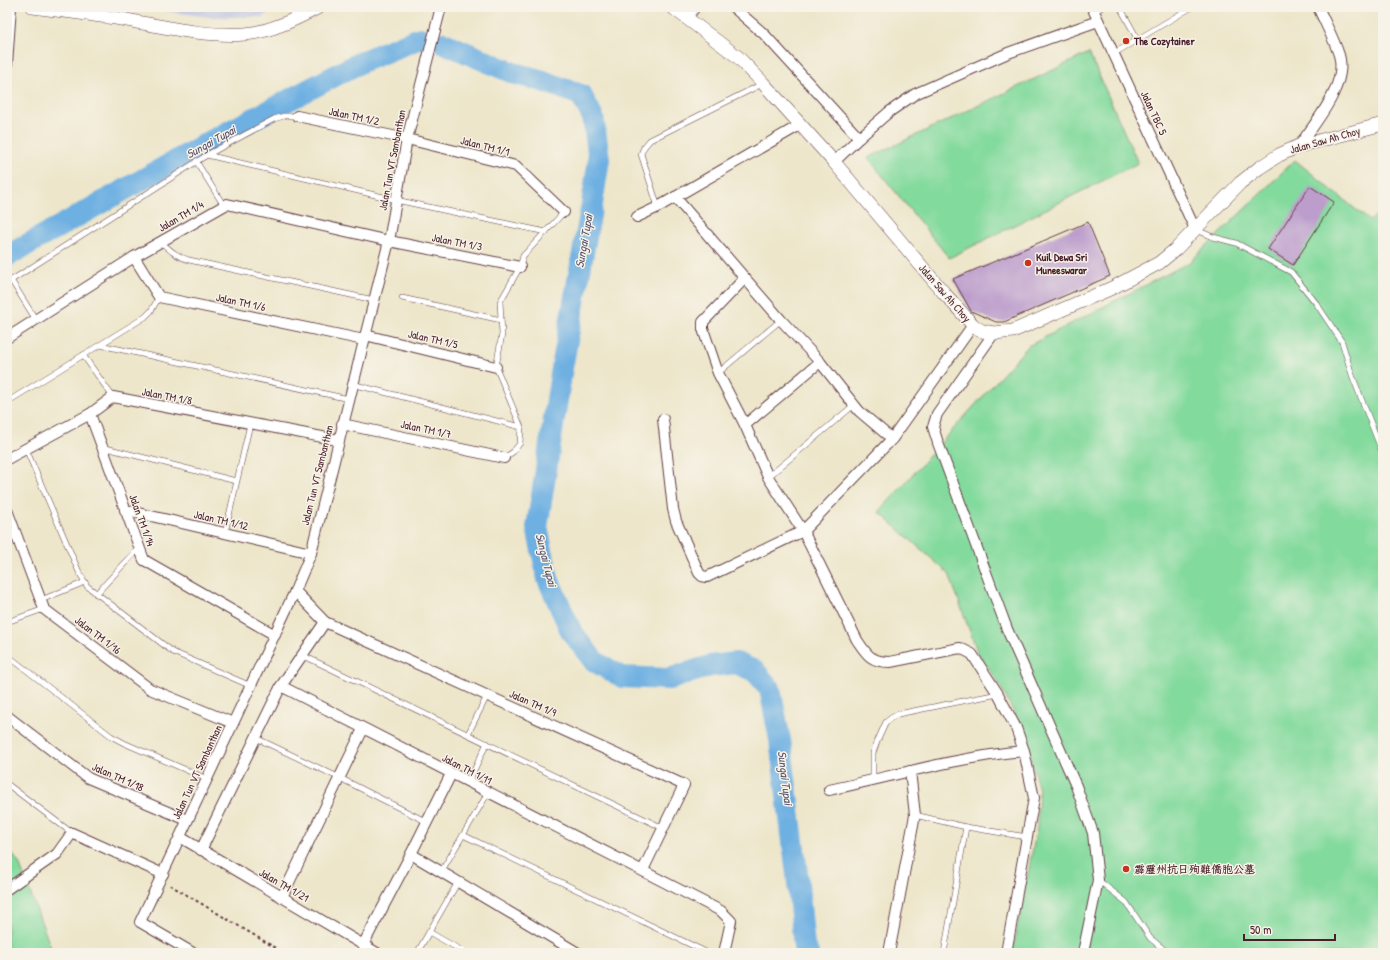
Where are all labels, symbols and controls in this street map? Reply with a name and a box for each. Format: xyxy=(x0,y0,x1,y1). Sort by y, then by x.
place label: The Cozytainer xyxy=(1133,34,1195,49)
marker: The Cozytainer xyxy=(1121,36,1131,46)
street label: Jalan TBC 5 xyxy=(1138,89,1170,138)
street label: Jalan TM 1/2 xyxy=(328,104,380,128)
street label: Jalan Tun VT Sambanthan xyxy=(375,108,409,212)
water label: Sungai Tupai xyxy=(183,120,240,162)
street label: Jalan Saw Ah Choy xyxy=(1288,123,1362,157)
street label: Jalan TM 1/1 xyxy=(459,133,511,159)
street label: Jalan TM 1/4 xyxy=(156,197,206,235)
water label: Sungai Tupai xyxy=(570,211,597,269)
street label: Jalan TM 1/3 xyxy=(431,230,483,254)
place label: Kuil Dewa Sri Muneeswarar xyxy=(1036,250,1088,277)
marker: Kuil Dewa Sri Muneeswarar xyxy=(1023,258,1033,268)
street label: Jalan Saw Ah Choy xyxy=(916,261,974,325)
street label: Jalan TM 1/6 xyxy=(215,290,268,314)
street label: Jalan TM 1/5 xyxy=(407,326,460,352)
street label: Jalan TM 1/8 xyxy=(141,384,193,408)
street label: Jalan TM 1/7 xyxy=(399,417,453,441)
street label: Jalan Tun VT Sambanthan xyxy=(298,424,336,526)
street label: Jalan TM 1/14 xyxy=(126,492,158,548)
street label: Jalan TM 1/12 xyxy=(193,507,249,533)
water label: Sungai Tupai xyxy=(532,532,562,589)
street label: Jalan TM 1/16 xyxy=(72,613,124,657)
street label: Jalan TM 1/9 xyxy=(507,686,559,720)
street label: Jalan Tun VT Sambanthan xyxy=(169,723,225,821)
water label: Sungai Tupai xyxy=(774,750,797,807)
street label: Jalan TM 1/11 xyxy=(440,751,494,787)
street label: Jalan TM 1/18 xyxy=(90,759,146,795)
place label: 霹靂州抗日殉難僑胞公墓 xyxy=(1134,862,1255,876)
marker: 霹靂州抗日殉難僑胞公墓 xyxy=(1121,864,1131,874)
street label: Jalan TM 1/21 xyxy=(257,865,311,905)
scale bar xyxy=(1244,916,1335,942)
text: 50 m xyxy=(1250,921,1271,938)

